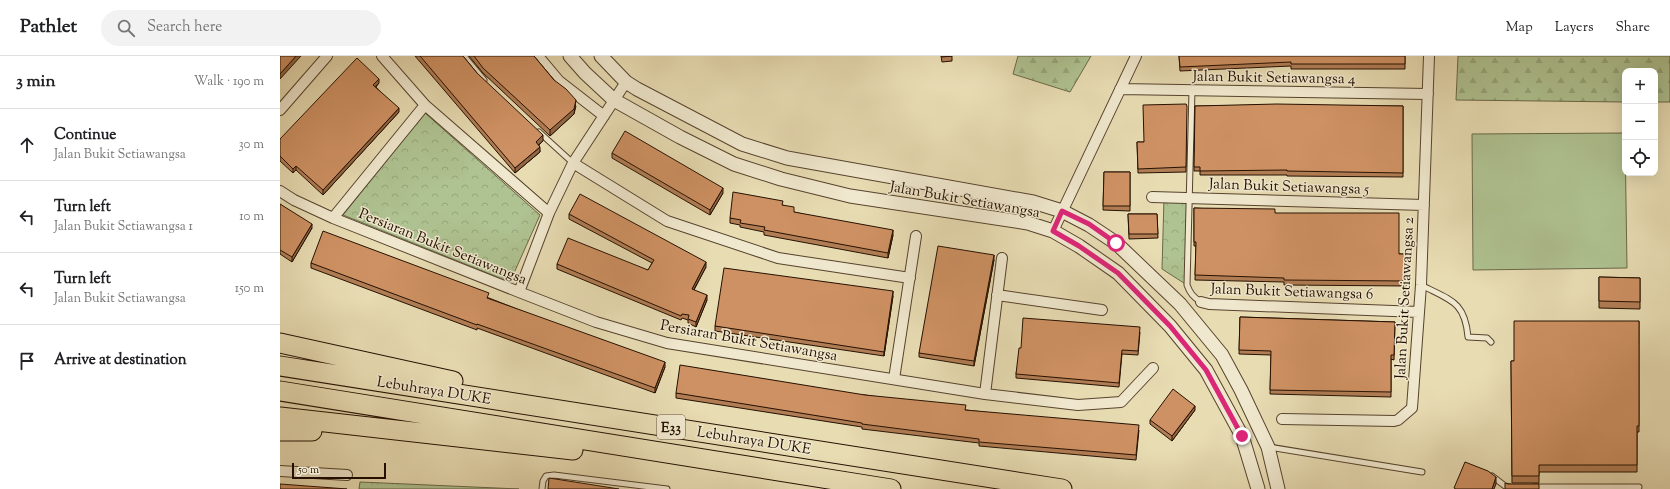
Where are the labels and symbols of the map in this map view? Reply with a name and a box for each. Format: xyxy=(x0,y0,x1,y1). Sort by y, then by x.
street label: Jalan Bukit Setiawangsa 4 xyxy=(1191,67,1356,90)
street label: Jalan Bukit Setiawangsa 5 xyxy=(1207,174,1369,201)
street label: Jalan Bukit Setiawangsa xyxy=(887,177,1042,224)
street label: Persiaran Bukit Setiawangsa xyxy=(355,204,530,291)
street label: Jalan Bukit Setiawangsa 2 xyxy=(1391,216,1420,381)
route start xyxy=(1107,234,1125,252)
street label: Jalan Bukit Setiawangsa 6 xyxy=(1209,279,1374,306)
street label: Persiaran Bukit Setiawangsa xyxy=(658,316,839,367)
street label: Lebuhraya DUKE xyxy=(375,372,492,411)
road number: E33 xyxy=(657,415,685,439)
street label: Lebuhraya DUKE xyxy=(695,422,812,461)
route end xyxy=(1233,427,1251,445)
scale bar xyxy=(292,461,386,480)

